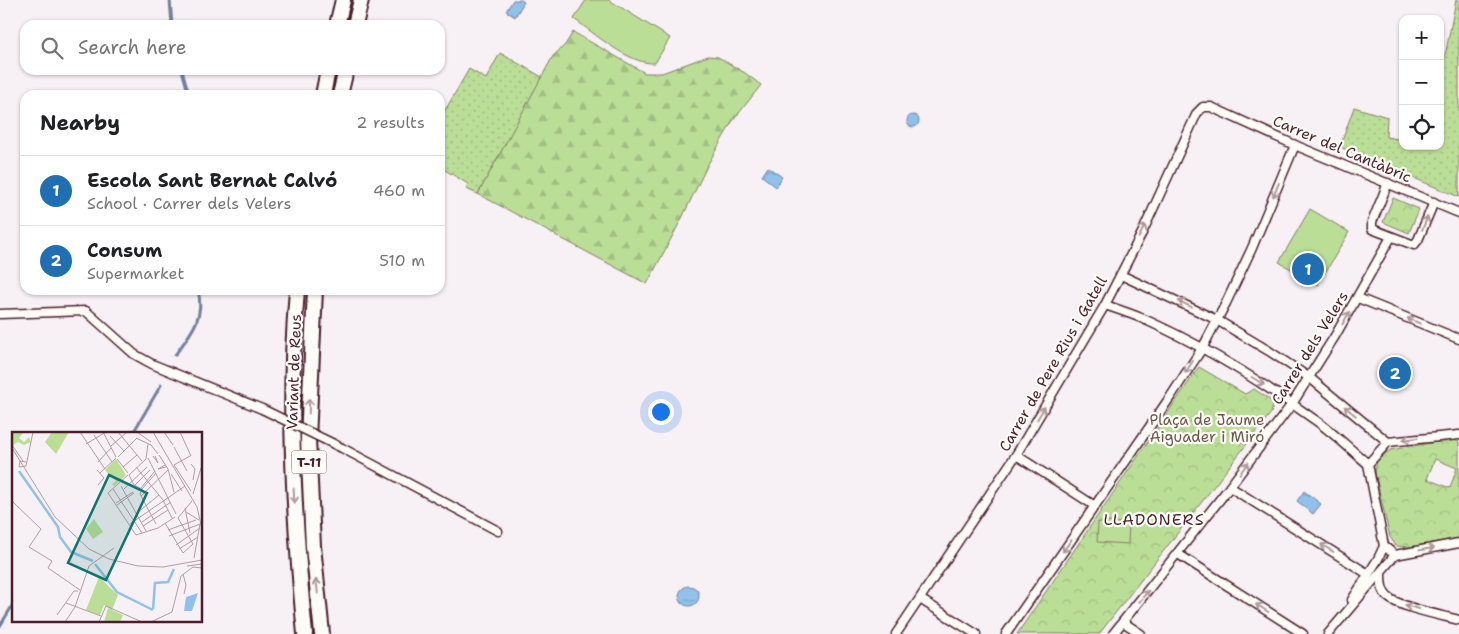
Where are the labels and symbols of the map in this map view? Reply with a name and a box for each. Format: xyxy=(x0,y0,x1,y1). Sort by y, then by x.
street label: Carrer del Cantàbric xyxy=(1270,111,1414,187)
one-way arrow xyxy=(1271,182,1280,197)
one-way arrow xyxy=(1421,216,1431,231)
one-way arrow xyxy=(1138,224,1148,239)
pin: 1 xyxy=(1292,250,1324,288)
street label: Carrer de Pere Rius i Gatell xyxy=(995,272,1112,455)
street label: Carrer dels Velers xyxy=(1267,288,1353,408)
one-way arrow xyxy=(1178,299,1193,309)
one-way arrow xyxy=(1341,311,1351,326)
street label: Variant de Reus xyxy=(282,314,306,430)
one-way arrow xyxy=(1407,315,1422,325)
pin: 2 xyxy=(1379,354,1411,392)
one-way arrow xyxy=(1184,360,1195,374)
one-way arrow xyxy=(1251,377,1265,387)
one-way arrow xyxy=(305,398,314,414)
your location xyxy=(648,399,674,425)
one-way arrow xyxy=(1344,406,1357,417)
one-way arrow xyxy=(1036,407,1046,421)
park label: Plaça de Jaume Aiguader i Miró xyxy=(1149,410,1265,447)
inset map xyxy=(12,432,202,622)
one-way arrow xyxy=(1403,434,1419,444)
road number: T-11 xyxy=(292,451,326,474)
one-way arrow xyxy=(1239,461,1249,475)
one-way arrow xyxy=(289,488,299,504)
district label: LLADONERS xyxy=(1103,509,1205,530)
one-way arrow xyxy=(1062,539,1072,553)
one-way arrow xyxy=(1320,543,1334,553)
one-way arrow xyxy=(1419,543,1435,553)
one-way arrow xyxy=(312,578,322,594)
one-way arrow xyxy=(1138,589,1149,602)
one-way arrow xyxy=(1405,601,1421,611)
one-way arrow xyxy=(1256,603,1270,613)

